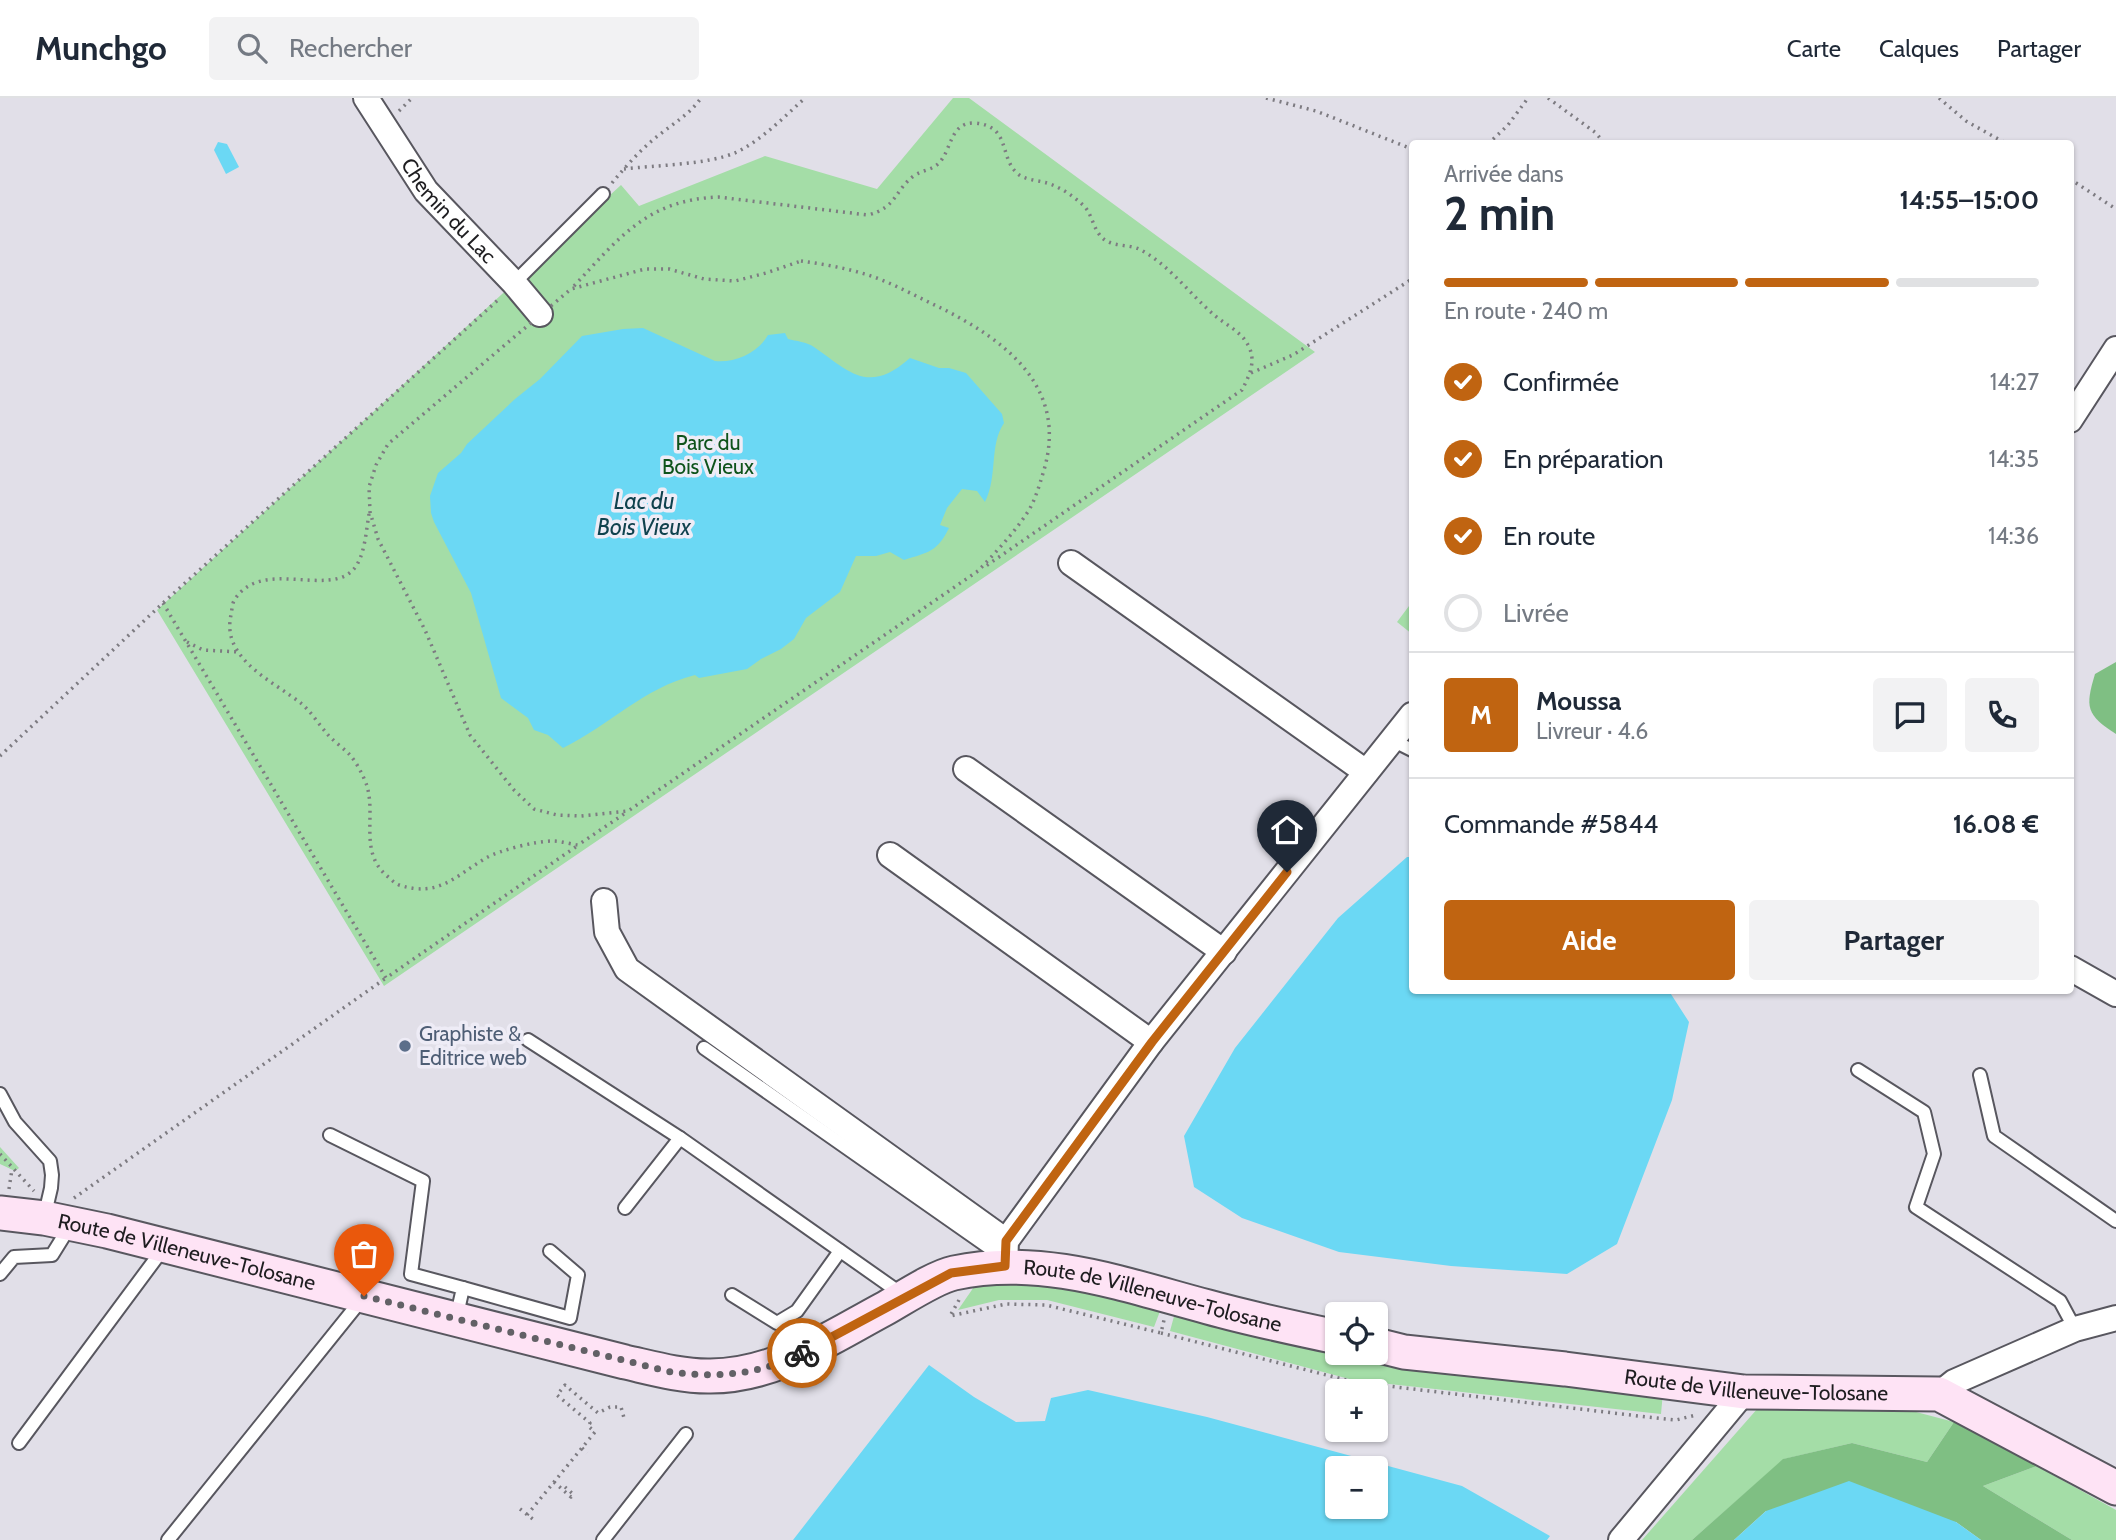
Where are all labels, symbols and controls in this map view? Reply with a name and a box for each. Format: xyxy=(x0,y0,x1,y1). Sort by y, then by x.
search box xyxy=(209,17,699,80)
text: Munchgo xyxy=(35,28,167,68)
icon: search xyxy=(233,29,271,67)
text: Rechercher xyxy=(289,32,412,64)
text: Carte xyxy=(1787,34,1841,63)
text: Calques xyxy=(1879,34,1959,63)
text: Partager xyxy=(1997,34,2081,63)
street label: Chemin du Lac xyxy=(396,153,501,268)
text: Arrivée dans xyxy=(1444,160,1564,188)
text: 14:55–15:00 xyxy=(1899,184,2039,216)
text: 2 min xyxy=(1444,186,1555,242)
text: En route · 240 m xyxy=(1444,297,1608,325)
icon: check xyxy=(1444,363,1482,401)
text: Confirmée xyxy=(1503,366,1619,398)
text: 14:27 xyxy=(1990,368,2039,396)
park label: Parc du Bois Vieux xyxy=(662,430,754,479)
icon: check xyxy=(1444,440,1482,478)
text: En préparation xyxy=(1503,443,1664,475)
text: 14:35 xyxy=(1989,445,2039,473)
water label: Lac du Bois Vieux xyxy=(597,487,692,541)
icon: check xyxy=(1444,517,1482,555)
text: En route xyxy=(1503,520,1595,552)
text: 14:36 xyxy=(1988,522,2039,550)
text: Livrée xyxy=(1503,597,1569,629)
button: chat xyxy=(1873,678,1947,752)
button: phone xyxy=(1965,678,2039,752)
text: Moussa xyxy=(1536,685,1621,717)
text: M xyxy=(1470,699,1492,731)
text: Livreur · 4.6 xyxy=(1536,717,1648,745)
pin xyxy=(1257,800,1317,872)
text: Commande #5844 xyxy=(1444,808,1658,840)
text: 16.08 € xyxy=(1953,808,2039,840)
icon: home xyxy=(1268,811,1306,849)
button: Aide xyxy=(1444,900,1735,980)
button: Partager xyxy=(1749,900,2039,980)
place label: Graphiste & Editrice web xyxy=(419,1021,527,1070)
marker: Graphiste & Editrice web xyxy=(397,1038,413,1054)
street label: Route de Villeneuve-Tolosane xyxy=(56,1208,319,1295)
pin xyxy=(334,1224,394,1296)
icon: bag xyxy=(345,1235,383,1273)
street label: Route de Villeneuve-Tolosane xyxy=(1023,1254,1284,1337)
map controls xyxy=(1325,1302,1388,1519)
button: locate xyxy=(1325,1302,1388,1365)
courier xyxy=(767,1318,837,1388)
icon: bike xyxy=(783,1334,821,1372)
street label: Route de Villeneuve-Tolosane xyxy=(1623,1364,1888,1405)
button: + xyxy=(1325,1379,1388,1442)
button: − xyxy=(1325,1456,1388,1519)

